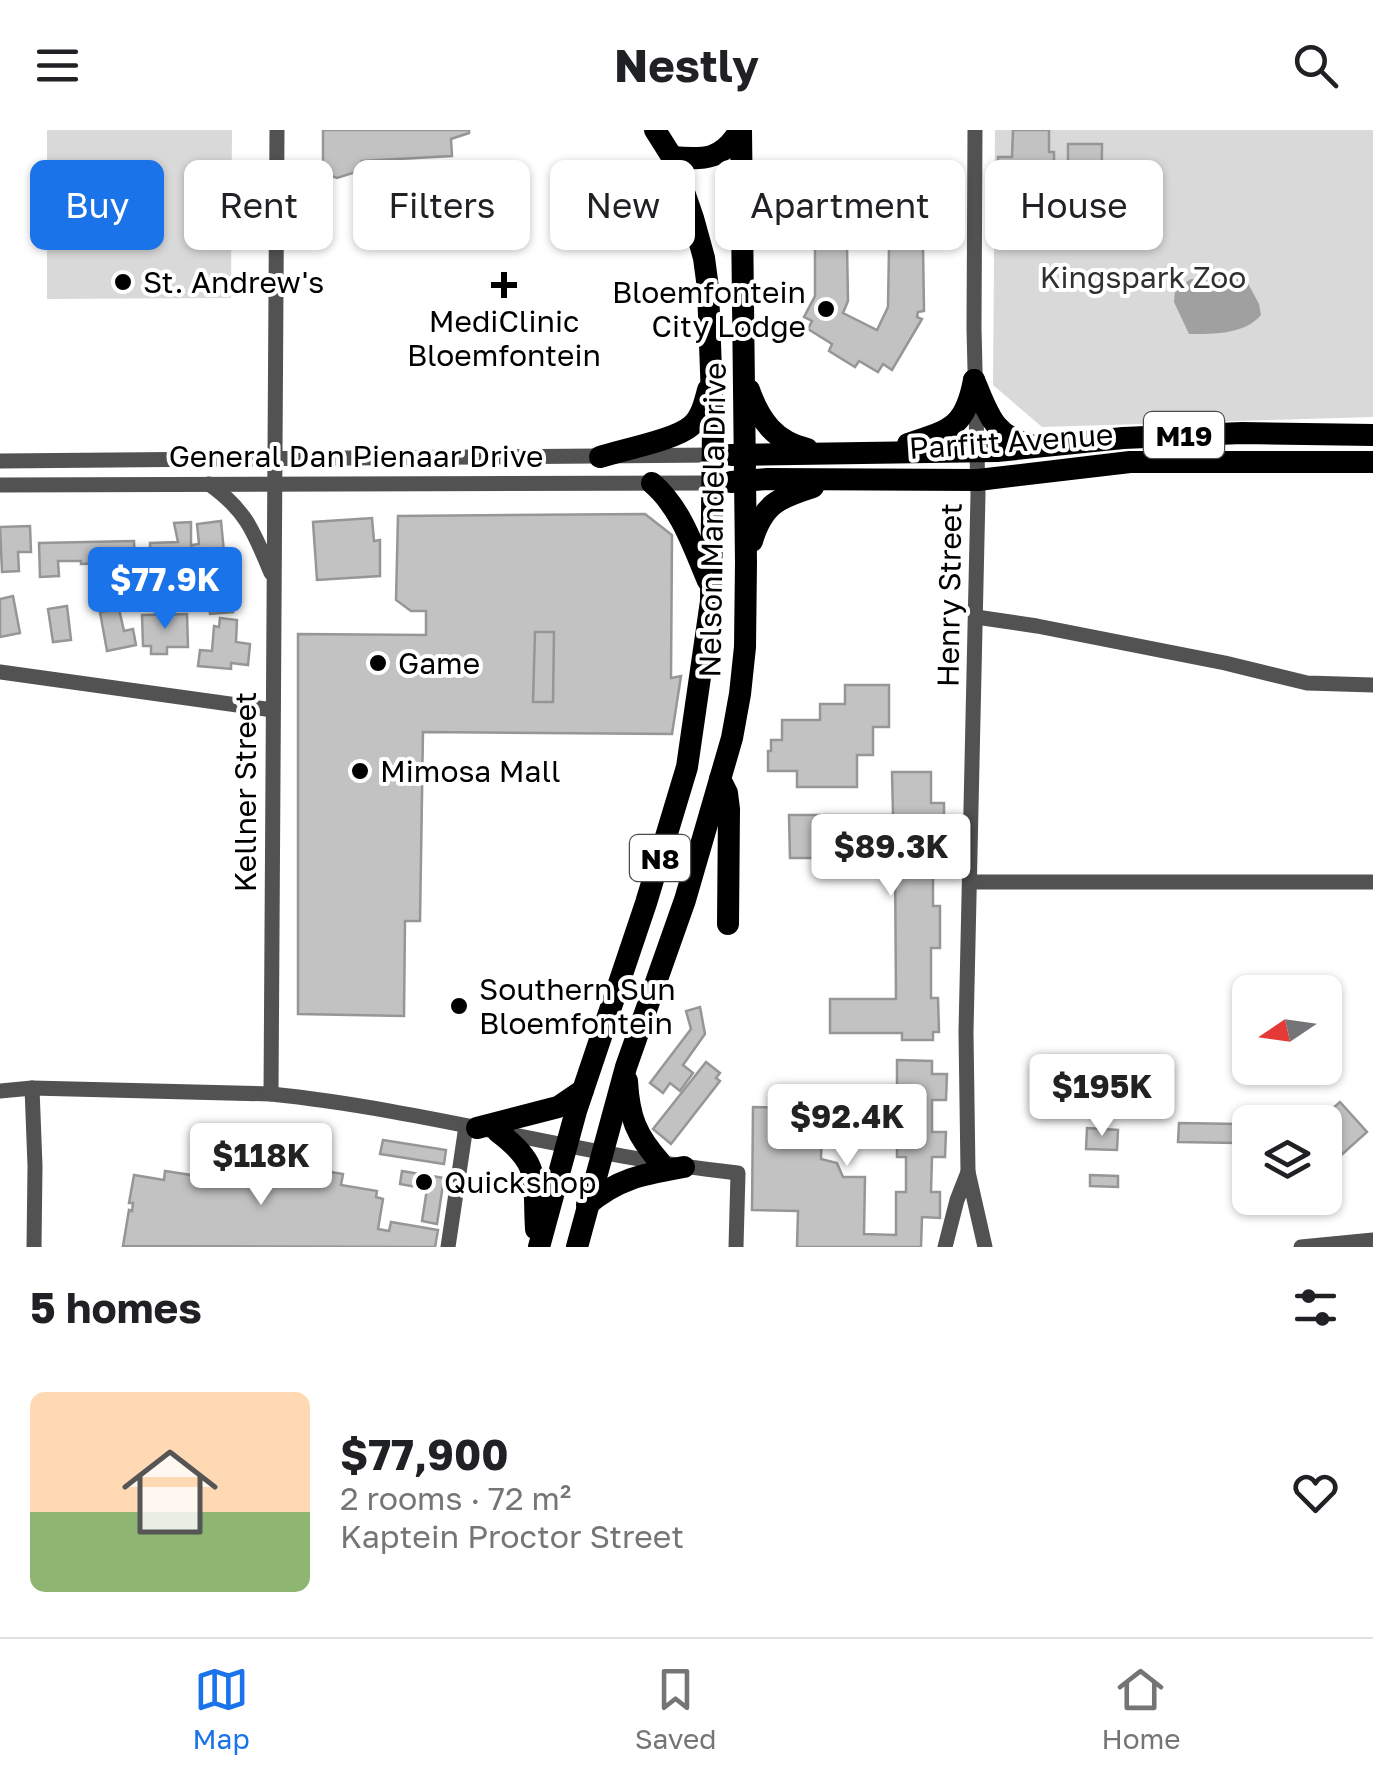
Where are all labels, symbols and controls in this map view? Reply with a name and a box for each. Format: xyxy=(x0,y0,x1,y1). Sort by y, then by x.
icon: menu xyxy=(30,38,85,93)
text: Nestly xyxy=(614,38,759,92)
icon: search xyxy=(1288,38,1343,93)
chip: Buy xyxy=(30,160,164,250)
chip: Rent xyxy=(184,160,333,250)
chip: Filters xyxy=(353,160,530,250)
chip: New xyxy=(550,160,695,250)
chip: Apartment xyxy=(715,160,965,250)
chip: House xyxy=(985,160,1163,250)
park label: Kingspark Zoo xyxy=(1040,259,1246,295)
place label: St. Andrew's xyxy=(143,264,324,300)
marker: St. Andrew's xyxy=(112,271,134,293)
marker: MediClinic Bloemfontein xyxy=(491,272,517,298)
place label: Bloemfontein City Lodge xyxy=(612,274,806,344)
marker: Bloemfontein City Lodge xyxy=(815,298,837,320)
place label: MediClinic Bloemfontein xyxy=(407,303,601,373)
street label: Nelson Mandela Drive xyxy=(691,362,733,678)
road number: M19 xyxy=(1144,412,1224,458)
street label: Parfitt Avenue xyxy=(908,416,1114,466)
street label: General Dan Pienaar Drive xyxy=(169,438,543,474)
street label: Henry Street xyxy=(929,503,969,687)
pin: $77.9K xyxy=(84,547,246,632)
text: $77.9K xyxy=(110,560,220,598)
place label: Game xyxy=(398,645,480,681)
marker: Game xyxy=(367,652,389,674)
street label: Kellner Street xyxy=(227,692,263,892)
place label: Mimosa Mall xyxy=(380,753,561,789)
marker: Mimosa Mall xyxy=(349,760,371,782)
pin: $89.3K xyxy=(810,814,972,899)
text: $89.3K xyxy=(833,827,949,865)
road number: N8 xyxy=(630,835,690,881)
place label: Southern Sun Bloemfontein xyxy=(479,971,676,1041)
north arrow xyxy=(1232,975,1342,1085)
map controls xyxy=(1232,975,1342,1215)
marker: Southern Sun Bloemfontein xyxy=(448,995,470,1017)
pin: $195K xyxy=(1032,1054,1172,1139)
text: $195K xyxy=(1052,1067,1152,1105)
pin: $92.4K xyxy=(766,1084,928,1169)
text: $92.4K xyxy=(790,1097,904,1135)
button: layers xyxy=(1232,1105,1342,1215)
pin: $118K xyxy=(191,1123,331,1208)
text: $118K xyxy=(212,1136,310,1174)
place label: Quickshop xyxy=(444,1164,597,1200)
marker: Quickshop xyxy=(413,1171,435,1193)
icon: filters xyxy=(1288,1280,1343,1335)
text: 5 homes xyxy=(30,1282,202,1332)
text: $77,900 xyxy=(340,1429,509,1479)
icon: home xyxy=(110,1432,230,1552)
icon: heart xyxy=(1288,1465,1343,1520)
text: 2 rooms · 72 m² xyxy=(340,1479,571,1517)
text: Kaptein Proctor Street xyxy=(340,1517,684,1555)
tab: Map xyxy=(193,1662,250,1755)
tab: Saved xyxy=(635,1662,716,1755)
tab: Home xyxy=(1101,1662,1181,1755)

